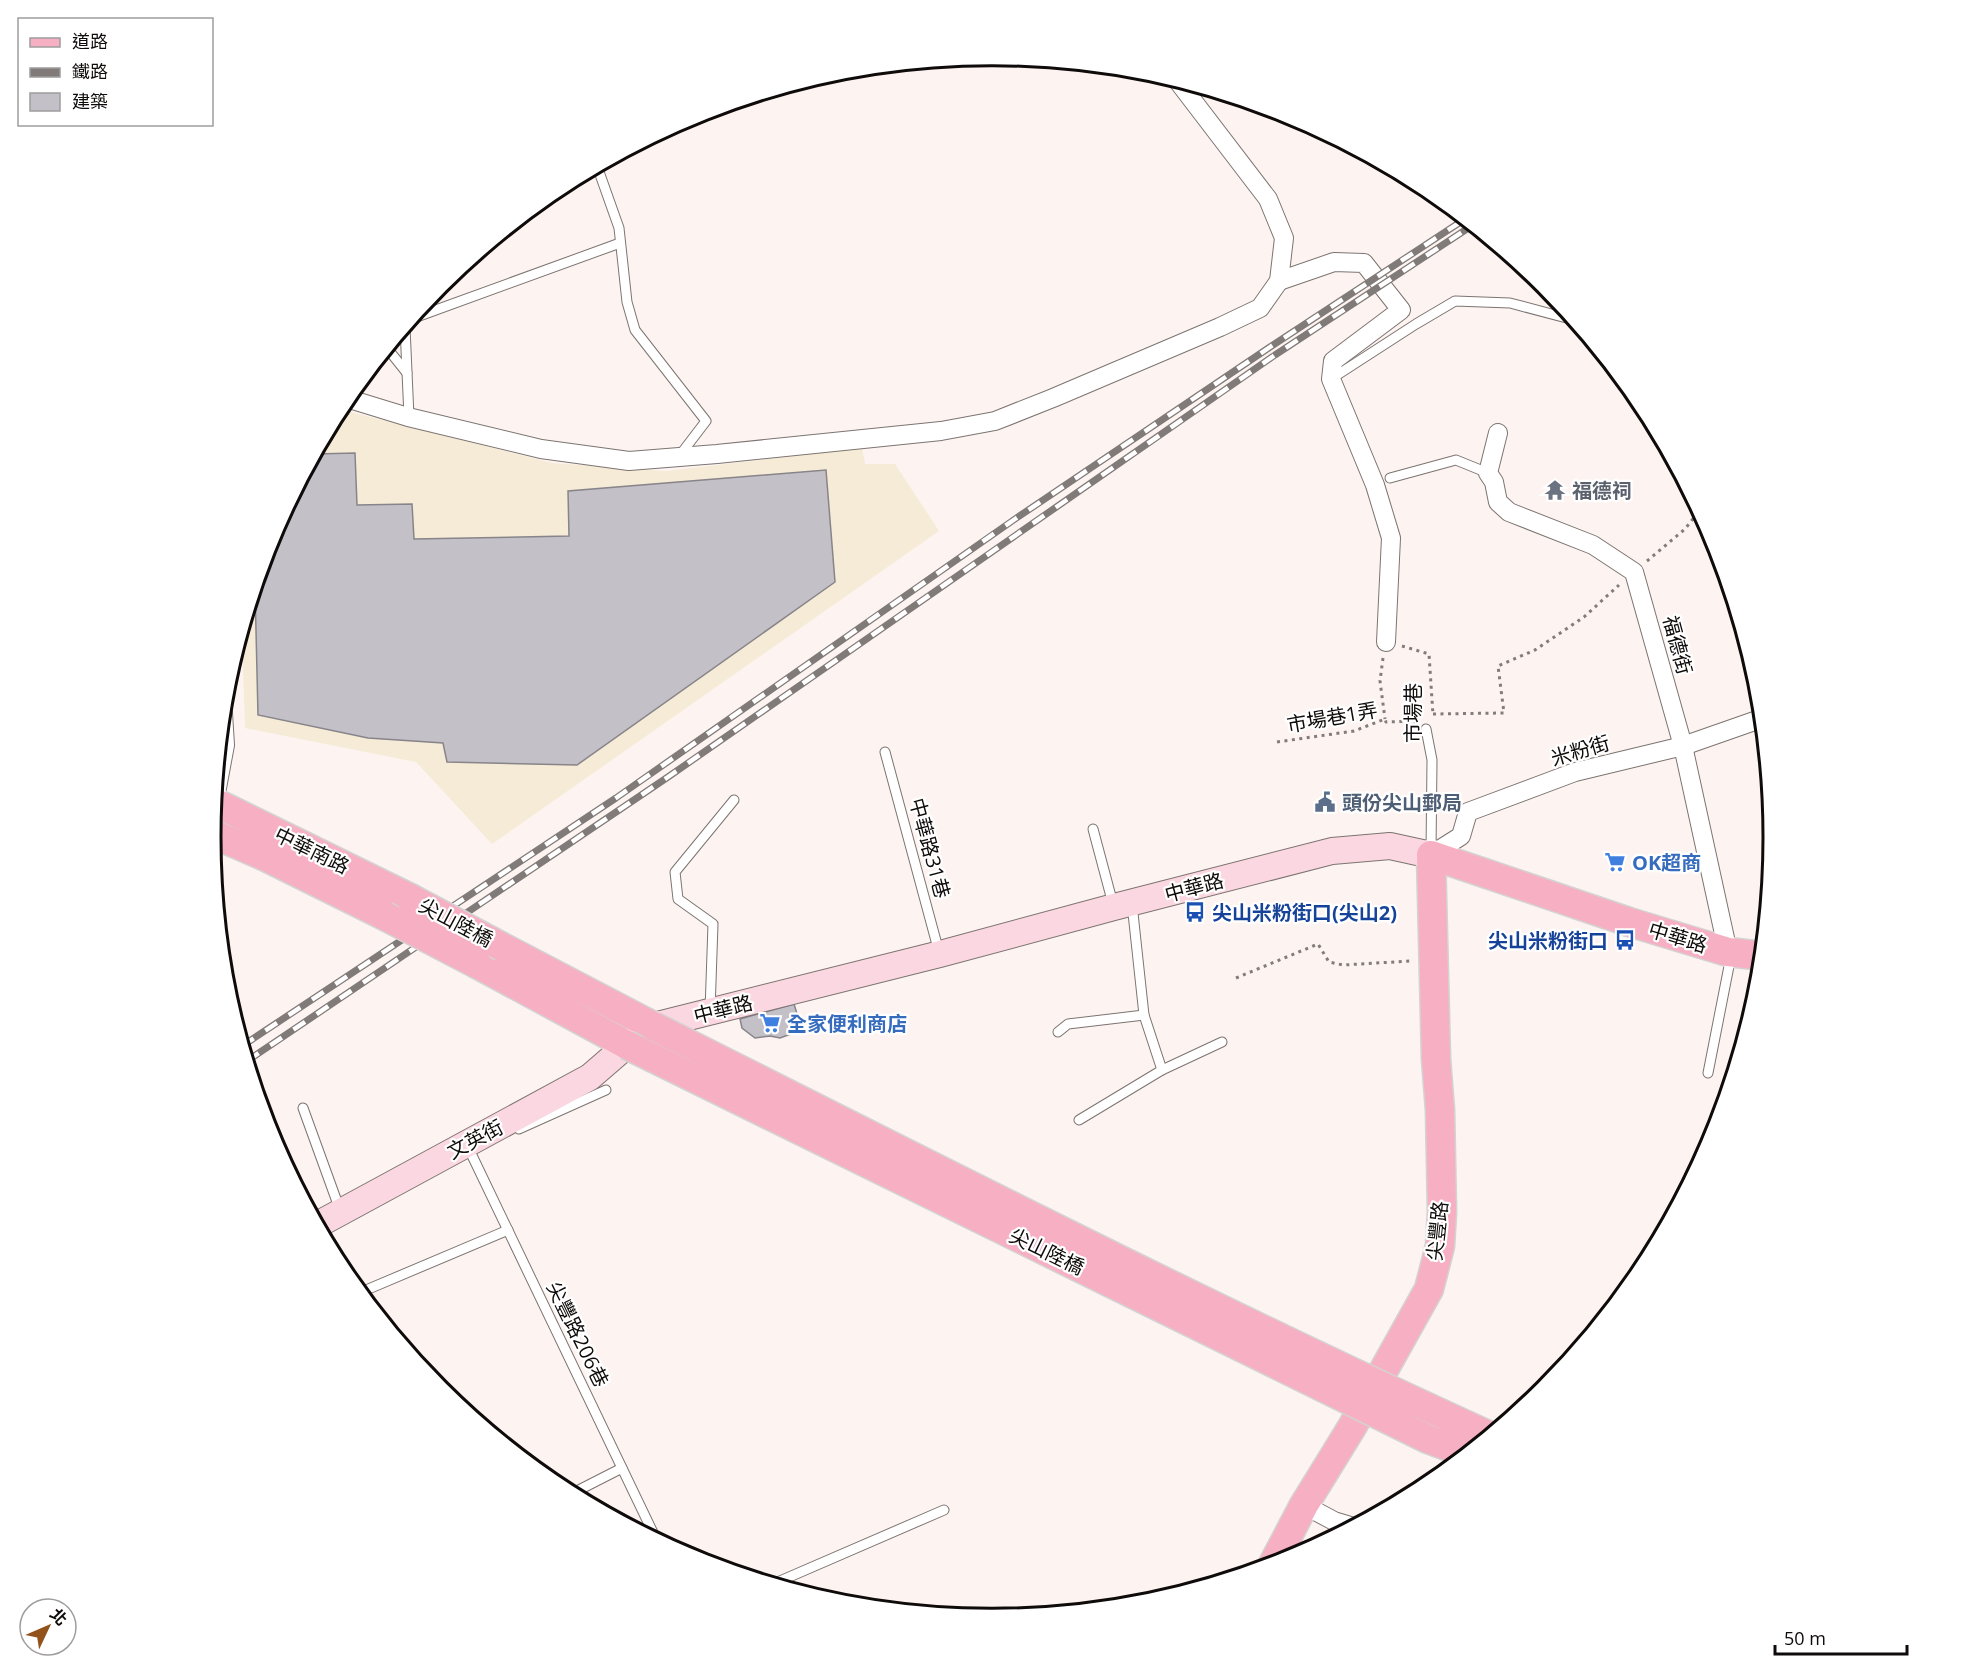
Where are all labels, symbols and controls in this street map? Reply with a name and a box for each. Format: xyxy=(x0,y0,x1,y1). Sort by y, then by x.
legend xyxy=(18,18,213,126)
text: 道路 xyxy=(72,29,108,53)
text: 鐵路 xyxy=(72,59,108,83)
text: 建築 xyxy=(72,89,108,113)
place label: 福德祠 xyxy=(1572,477,1632,504)
temple icon: 福德祠 xyxy=(1543,478,1567,502)
street label: 福德街 xyxy=(1657,613,1699,677)
street label: 市場巷 xyxy=(1399,683,1426,743)
street label: 市場巷1弄 xyxy=(1285,696,1379,738)
street label: 米粉街 xyxy=(1547,729,1613,771)
place label: 頭份尖山郵局 xyxy=(1342,789,1462,816)
public building icon: 頭份尖山郵局 xyxy=(1313,790,1337,814)
street label: 中華路31巷 xyxy=(904,795,956,901)
street label: 中華南路 xyxy=(270,820,354,880)
place label: OK超商 xyxy=(1632,849,1701,876)
supermarket icon: OK超商 xyxy=(1603,850,1627,874)
street label: 中華路 xyxy=(1162,866,1226,908)
street label: 尖山陸橋 xyxy=(414,891,498,953)
place label: 尖山米粉街口(尖山2) xyxy=(1212,899,1397,926)
bus stop icon: 尖山米粉街口(尖山2) xyxy=(1183,900,1207,924)
street label: 中華路 xyxy=(1645,915,1711,959)
place label: 尖山米粉街口 xyxy=(1488,927,1608,954)
bus stop icon: 尖山米粉街口 xyxy=(1613,928,1637,952)
street label: 中華路 xyxy=(691,989,755,1029)
place label: 全家便利商店 xyxy=(787,1010,907,1037)
supermarket icon: 全家便利商店 xyxy=(758,1011,782,1035)
street label: 文英街 xyxy=(442,1113,508,1165)
street label: 尖豐路 xyxy=(1420,1200,1454,1262)
street label: 尖山陸橋 xyxy=(1005,1221,1089,1281)
street label: 尖豐路206巷 xyxy=(541,1277,615,1391)
north arrow xyxy=(18,1597,78,1657)
text: 北 xyxy=(45,1603,72,1630)
scale bar xyxy=(1775,1618,1907,1656)
text: 50 m xyxy=(1784,1626,1826,1650)

